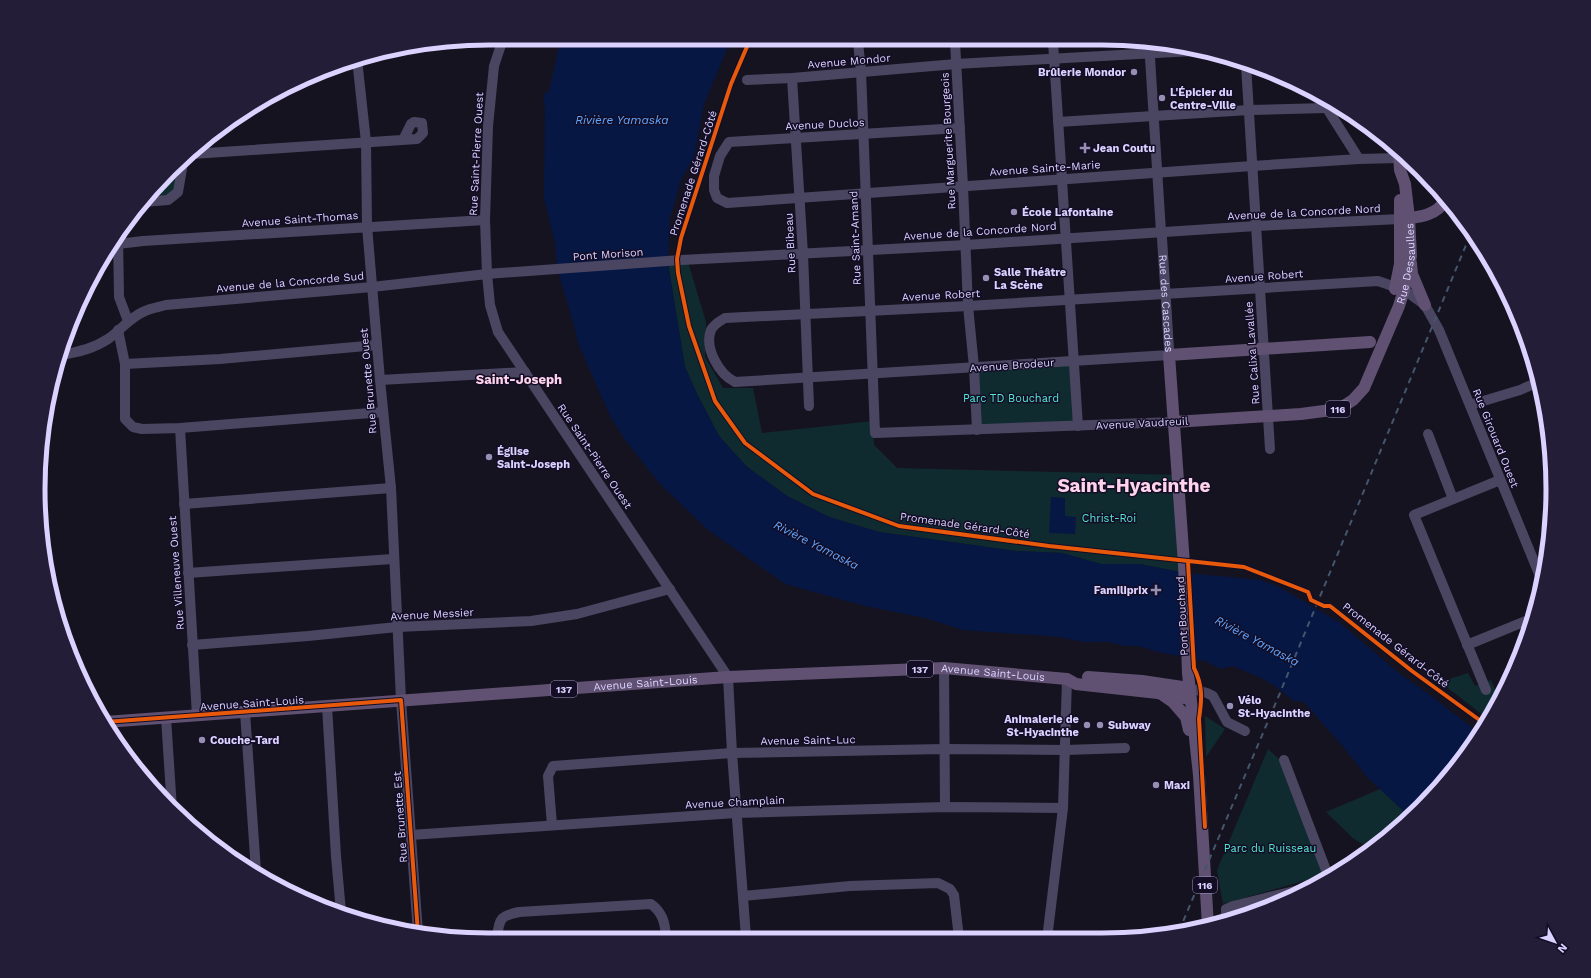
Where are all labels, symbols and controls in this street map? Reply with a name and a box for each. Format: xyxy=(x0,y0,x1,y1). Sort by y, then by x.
street label: Avenue Mondor xyxy=(807,51,892,72)
place label: Brûlerie Mondor xyxy=(1038,66,1126,79)
marker: Brûlerie Mondor xyxy=(1129,67,1139,77)
street label: Rue Marguerite Bourgeois xyxy=(938,72,959,210)
place label: L'Épicier du Centre-Ville xyxy=(1170,86,1236,112)
street label: Rue Saint-Pierre Ouest xyxy=(467,92,486,216)
marker: L'Épicier du Centre-Ville xyxy=(1157,93,1167,103)
street label: Promenade Gérard-Côté xyxy=(667,109,720,238)
water label: Rivière Yamaska xyxy=(575,113,669,127)
street label: Avenue Duclos xyxy=(785,116,865,133)
place label: Jean Coutu xyxy=(1093,142,1155,155)
marker: Jean Coutu xyxy=(1080,143,1090,153)
street label: Avenue Sainte-Marie xyxy=(989,158,1101,179)
street label: Rue Saint-Amand xyxy=(847,191,864,285)
street label: Avenue de la Concorde Nord xyxy=(1227,202,1381,223)
place label: École Lafontaine xyxy=(1022,206,1113,219)
marker: École Lafontaine xyxy=(1009,207,1019,217)
street label: Avenue Saint-Thomas xyxy=(241,209,359,230)
street label: Rue Bibeau xyxy=(782,212,799,273)
street label: Avenue de la Concorde Nord xyxy=(903,220,1057,243)
street label: Rue Dessaulles xyxy=(1394,223,1418,306)
street label: Pont Morison xyxy=(572,246,644,263)
street label: Rue des Cascades xyxy=(1156,254,1175,353)
place label: Salle Théâtre La Scène xyxy=(994,266,1066,292)
street label: Avenue Robert xyxy=(1224,267,1304,286)
street label: Avenue de la Concorde Sud xyxy=(216,270,365,295)
marker: Salle Théâtre La Scène xyxy=(981,273,991,283)
street label: Avenue Robert xyxy=(902,287,981,304)
street label: Rue Calixa Lavallée xyxy=(1242,301,1263,405)
street label: Rue Brunette Ouest xyxy=(357,327,380,434)
street label: Avenue Brodeur xyxy=(969,356,1056,375)
district label: Saint-Joseph xyxy=(476,372,562,387)
street label: Rue Girouard Ouest xyxy=(1470,387,1521,490)
park label: Parc TD Bouchard xyxy=(963,392,1059,405)
street label: Rue Saint-Pierre Ouest xyxy=(555,401,635,511)
road number: 116 xyxy=(1326,401,1350,417)
street label: Avenue Vaudreuil xyxy=(1096,415,1189,432)
place label: Église Saint-Joseph xyxy=(497,445,570,471)
marker: Église Saint-Joseph xyxy=(484,452,494,462)
district label: Saint-Hyacinthe xyxy=(1057,474,1211,497)
street label: Promenade Gérard-Côté xyxy=(899,510,1031,541)
park label: Christ-Roi xyxy=(1082,512,1136,525)
street label: Rue Villeneuve Ouest xyxy=(166,515,187,630)
water label: Rivière Yamaska xyxy=(771,518,861,573)
street label: Pont Bouchard xyxy=(1174,576,1191,656)
place label: Familiprix xyxy=(1094,584,1149,597)
marker: Familiprix xyxy=(1151,585,1161,595)
street label: Promenade Gérard-Côté xyxy=(1340,600,1451,691)
street label: Avenue Messier xyxy=(390,606,475,623)
water label: Rivière Yamaska xyxy=(1213,613,1302,669)
road number: 137 xyxy=(907,661,933,677)
street label: Avenue Saint-Louis xyxy=(940,662,1046,684)
street label: Avenue Saint-Louis xyxy=(593,673,698,694)
road number: 137 xyxy=(551,681,577,697)
street label: Avenue Saint-Louis xyxy=(200,693,305,714)
place label: Vélo St-Hyacinthe xyxy=(1238,694,1310,720)
marker: Vélo St-Hyacinthe xyxy=(1225,701,1235,711)
place label: Animalerie de St-Hyacinthe xyxy=(1004,713,1079,739)
place label: Subway xyxy=(1108,719,1151,732)
marker: Animalerie de St-Hyacinthe xyxy=(1082,720,1092,730)
marker: Subway xyxy=(1095,720,1105,730)
street label: Avenue Saint-Luc xyxy=(760,733,856,748)
place label: Couche-Tard xyxy=(210,734,279,747)
marker: Couche-Tard xyxy=(197,735,207,745)
street label: Rue Brunette Est xyxy=(391,770,410,863)
place label: Maxi xyxy=(1164,779,1190,792)
marker: Maxi xyxy=(1151,780,1161,790)
street label: Avenue Champlain xyxy=(685,793,785,812)
park label: Parc du Ruisseau xyxy=(1224,842,1316,855)
road number: 116 xyxy=(1193,877,1217,893)
north arrow xyxy=(1535,922,1575,962)
text: N xyxy=(1555,941,1570,955)

